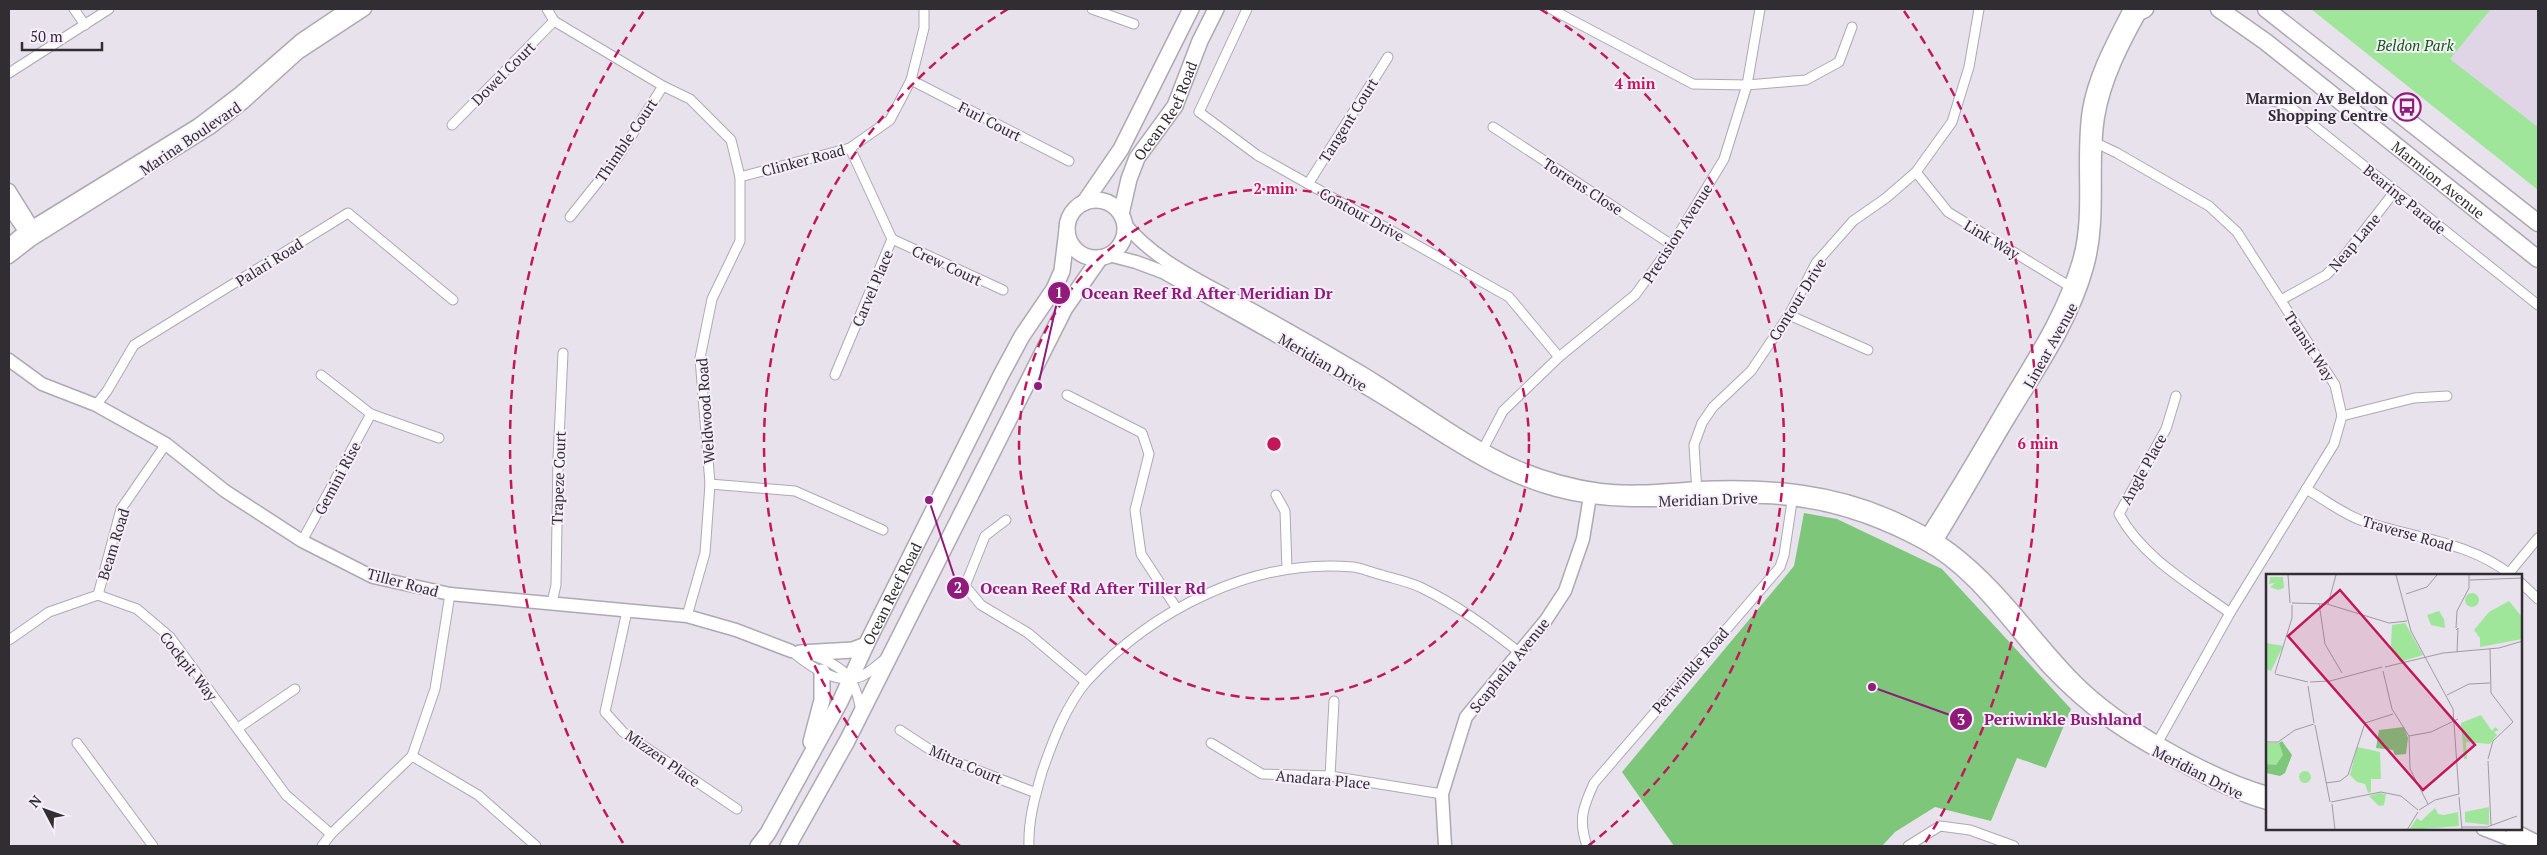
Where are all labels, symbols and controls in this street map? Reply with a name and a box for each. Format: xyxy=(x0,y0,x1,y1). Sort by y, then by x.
scale bar xyxy=(22,20,102,52)
text: 50 m xyxy=(30,26,63,46)
park label: Beldon Park xyxy=(2375,35,2454,55)
street label: Dowel Court xyxy=(467,36,540,109)
street label: Ocean Reef Road xyxy=(1129,58,1201,164)
street label: Tangent Court xyxy=(1314,73,1382,166)
text: 4 min xyxy=(1614,73,1656,93)
place label: Marmion Av Beldon Shopping Centre xyxy=(2246,88,2388,125)
bus stop icon: Marmion Av Beldon Shopping Centre xyxy=(2392,92,2422,122)
street label: Thimble Court xyxy=(591,94,662,186)
street label: Marina Boulevard xyxy=(135,97,245,179)
street label: Furl Court xyxy=(955,97,1025,146)
street label: Marmion Avenue xyxy=(2388,136,2489,223)
street label: Clinker Road xyxy=(759,139,847,181)
street label: Torrens Close xyxy=(1539,153,1627,219)
street label: Bearing Parade xyxy=(2360,160,2450,238)
text: 2 min xyxy=(1253,178,1295,198)
street label: Precision Avenue xyxy=(1637,180,1717,286)
street label: Contour Drive xyxy=(1316,182,1408,246)
street label: Neap Lane xyxy=(2324,209,2384,275)
street label: Link Way xyxy=(1961,215,2024,264)
street label: Palari Road xyxy=(231,233,307,291)
street label: Crew Court xyxy=(909,240,986,290)
street label: Carvel Place xyxy=(847,247,897,329)
street label: Contour Drive xyxy=(1764,254,1830,344)
callout: Ocean Reef Rd After Meridian Dr xyxy=(1047,278,1343,309)
text: 1 xyxy=(1055,282,1063,302)
text: Ocean Reef Rd After Meridian Dr xyxy=(1081,282,1333,304)
street label: Linear Avenue xyxy=(2018,299,2082,391)
street label: Transit Way xyxy=(2280,307,2340,385)
street label: Meridian Drive xyxy=(1275,328,1371,396)
street label: Weldwood Road xyxy=(691,357,719,465)
street label: Trapeze Court xyxy=(546,430,570,525)
street label: Angle Place xyxy=(2115,430,2171,508)
text: 6 min xyxy=(2017,433,2059,453)
centre of rings xyxy=(1265,435,1283,453)
street label: Gemini Rise xyxy=(309,438,365,518)
street label: Meridian Drive xyxy=(1658,487,1758,511)
street label: Beam Road xyxy=(93,505,133,583)
street label: Traverse Road xyxy=(2360,510,2456,556)
street label: Ocean Reef Road xyxy=(858,539,926,648)
street label: Tiller Road xyxy=(365,563,441,601)
callout: Ocean Reef Rd After Tiller Rd xyxy=(946,573,1216,604)
inset map xyxy=(2266,574,2522,830)
text: 2 xyxy=(954,577,962,597)
text: Ocean Reef Rd After Tiller Rd xyxy=(980,577,1206,599)
street label: Scaphella Avenue xyxy=(1465,613,1553,717)
street label: Periwinkle Road xyxy=(1647,623,1733,717)
street label: Cockpit Way xyxy=(156,627,223,705)
callout: Periwinkle Bushland xyxy=(1948,704,2152,735)
text: Periwinkle Bushland xyxy=(1984,708,2143,730)
text: 3 xyxy=(1957,709,1965,729)
street label: Mizzen Place xyxy=(622,725,704,791)
street label: Mitra Court xyxy=(926,740,1006,789)
street label: Meridian Drive xyxy=(2149,740,2247,804)
street label: Anadara Place xyxy=(1275,765,1371,793)
north arrow xyxy=(20,785,70,835)
text: N xyxy=(24,791,46,811)

